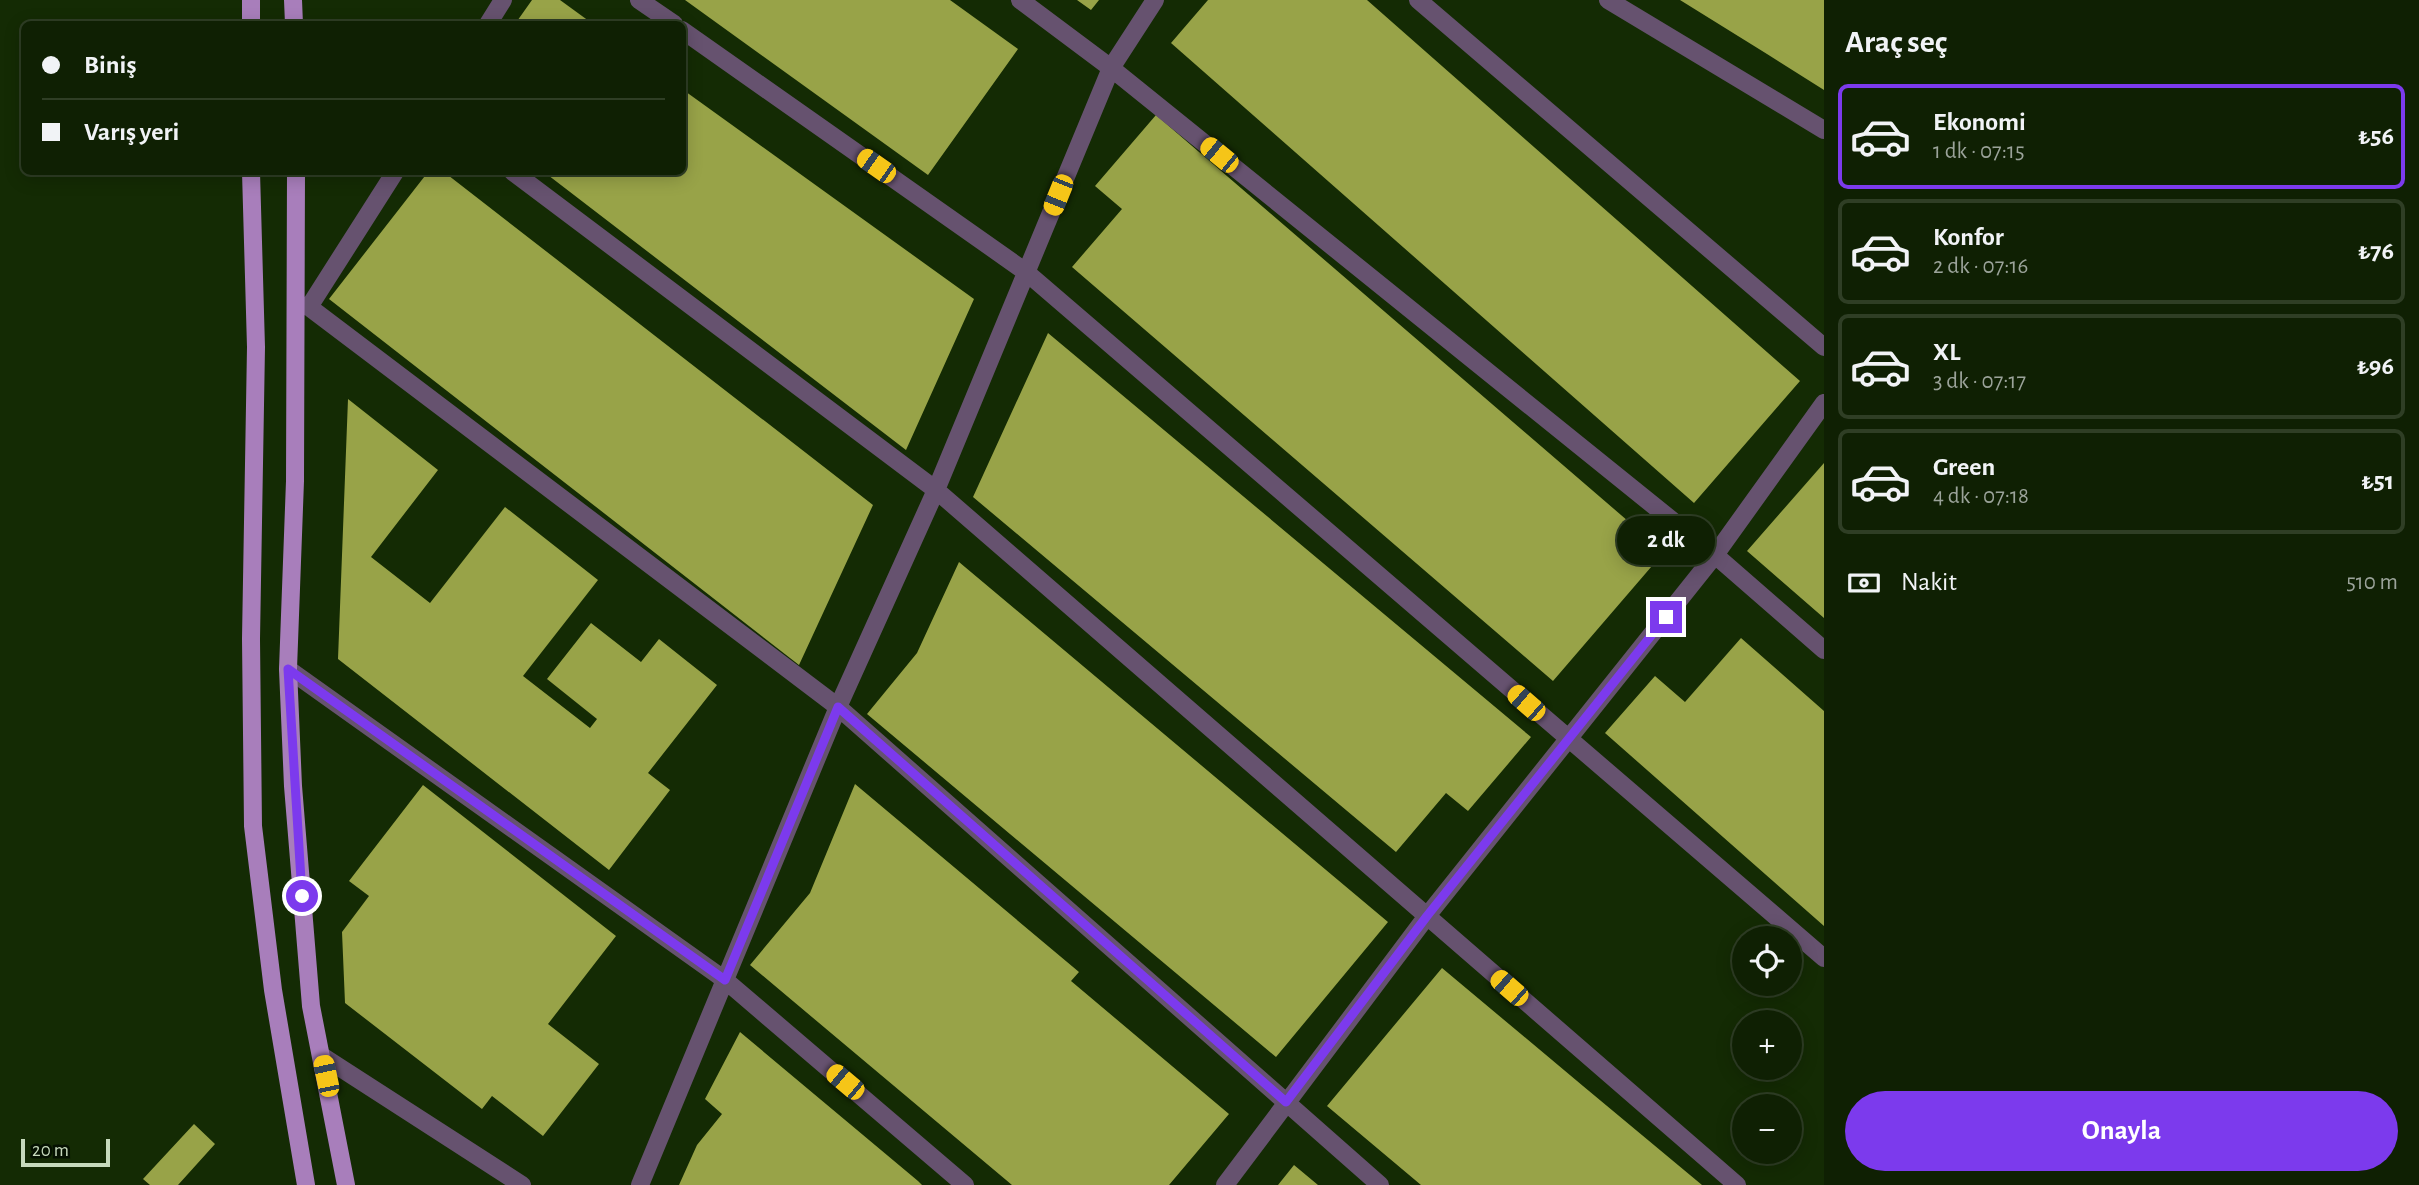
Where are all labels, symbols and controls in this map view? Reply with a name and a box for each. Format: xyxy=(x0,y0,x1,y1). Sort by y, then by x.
text: Araç seç xyxy=(1845,26,1947,58)
text: Biniş xyxy=(84,52,136,78)
icon: car xyxy=(1849,105,1912,168)
text: Ekonomi xyxy=(1933,109,2026,135)
text: Varış yeri xyxy=(84,119,179,145)
text: ₺56 xyxy=(2358,123,2394,149)
car xyxy=(1197,134,1242,176)
text: 1 dk · 07:15 xyxy=(1933,140,2025,163)
car xyxy=(853,145,900,187)
car xyxy=(1041,172,1076,218)
icon: car xyxy=(1849,220,1912,283)
text: Konfor xyxy=(1933,224,2004,250)
text: ₺76 xyxy=(2358,238,2394,264)
text: 2 dk · 07:16 xyxy=(1933,255,2028,278)
icon: car xyxy=(1849,335,1912,398)
text: XL xyxy=(1933,339,1960,365)
text: ₺96 xyxy=(2357,353,2394,379)
text: 3 dk · 07:17 xyxy=(1933,370,2026,393)
icon: car xyxy=(1849,450,1912,513)
text: Green xyxy=(1933,454,1995,480)
text: ₺51 xyxy=(2361,468,2394,494)
text: 4 dk · 07:18 xyxy=(1933,485,2029,508)
callout: 2 dk xyxy=(1617,516,1715,564)
text: 2 dk xyxy=(1647,529,1685,552)
icon: cash xyxy=(1845,564,1883,602)
text: Nakit xyxy=(1901,569,1957,595)
text: 510 m xyxy=(2346,571,2398,594)
route end xyxy=(1650,601,1682,633)
car xyxy=(1504,681,1549,725)
route start xyxy=(286,880,318,912)
map controls xyxy=(1732,926,1802,1164)
button: locate xyxy=(1732,926,1802,996)
car xyxy=(1487,966,1532,1010)
button: + xyxy=(1732,1010,1802,1080)
car xyxy=(312,1053,341,1099)
car xyxy=(823,1060,868,1104)
button: Onayla xyxy=(1845,1091,2398,1171)
button: − xyxy=(1732,1094,1802,1164)
scale bar xyxy=(21,1136,110,1168)
text: 20 m xyxy=(32,1141,69,1160)

